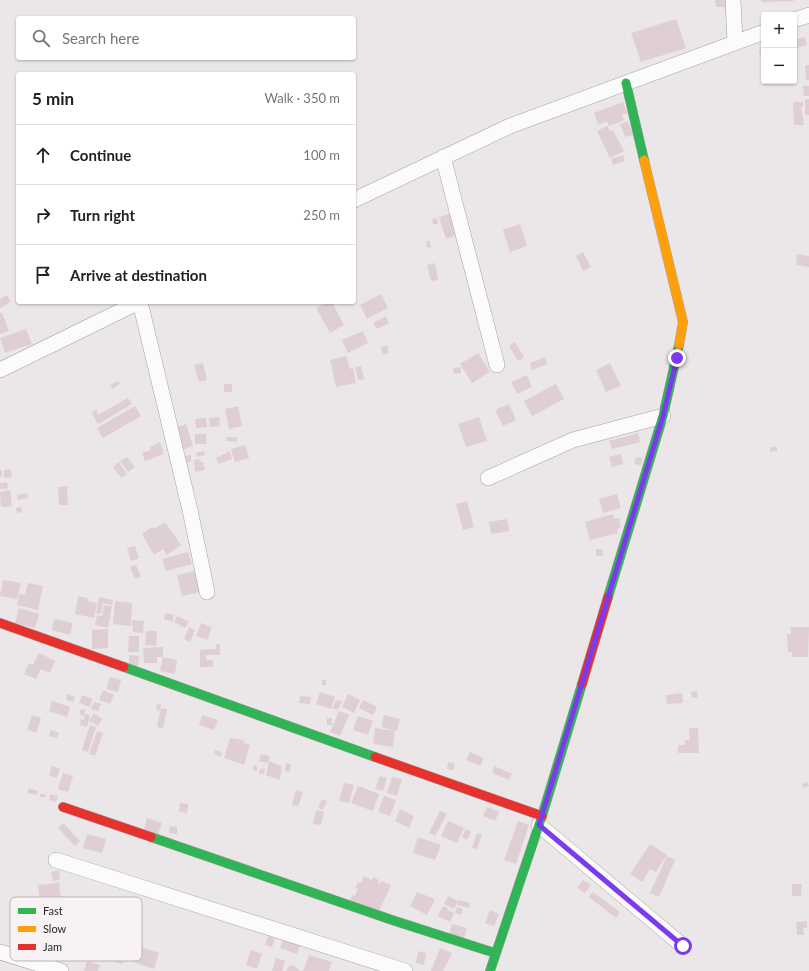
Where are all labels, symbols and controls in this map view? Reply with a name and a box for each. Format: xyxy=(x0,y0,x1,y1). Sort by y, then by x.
map controls xyxy=(761,12,797,84)
button: + xyxy=(761,12,797,48)
search box xyxy=(16,16,356,60)
icon: search xyxy=(30,27,52,49)
text: Search here xyxy=(62,29,139,47)
button: − xyxy=(761,48,797,84)
text: 5 min xyxy=(32,88,74,109)
text: Walk · 350 m xyxy=(264,90,340,106)
icon: ahead xyxy=(32,144,54,166)
text: Continue xyxy=(70,146,131,164)
text: 100 m xyxy=(303,147,340,163)
icon: right xyxy=(32,204,54,226)
text: Turn right xyxy=(70,206,135,224)
text: 250 m xyxy=(303,207,340,223)
icon: arrive xyxy=(32,264,54,286)
text: Arrive at destination xyxy=(70,266,207,284)
route end xyxy=(668,349,686,367)
legend xyxy=(10,897,142,961)
text: Fast xyxy=(43,904,63,917)
text: Slow xyxy=(43,922,67,935)
route start xyxy=(674,937,692,955)
text: Jam xyxy=(43,940,62,953)

